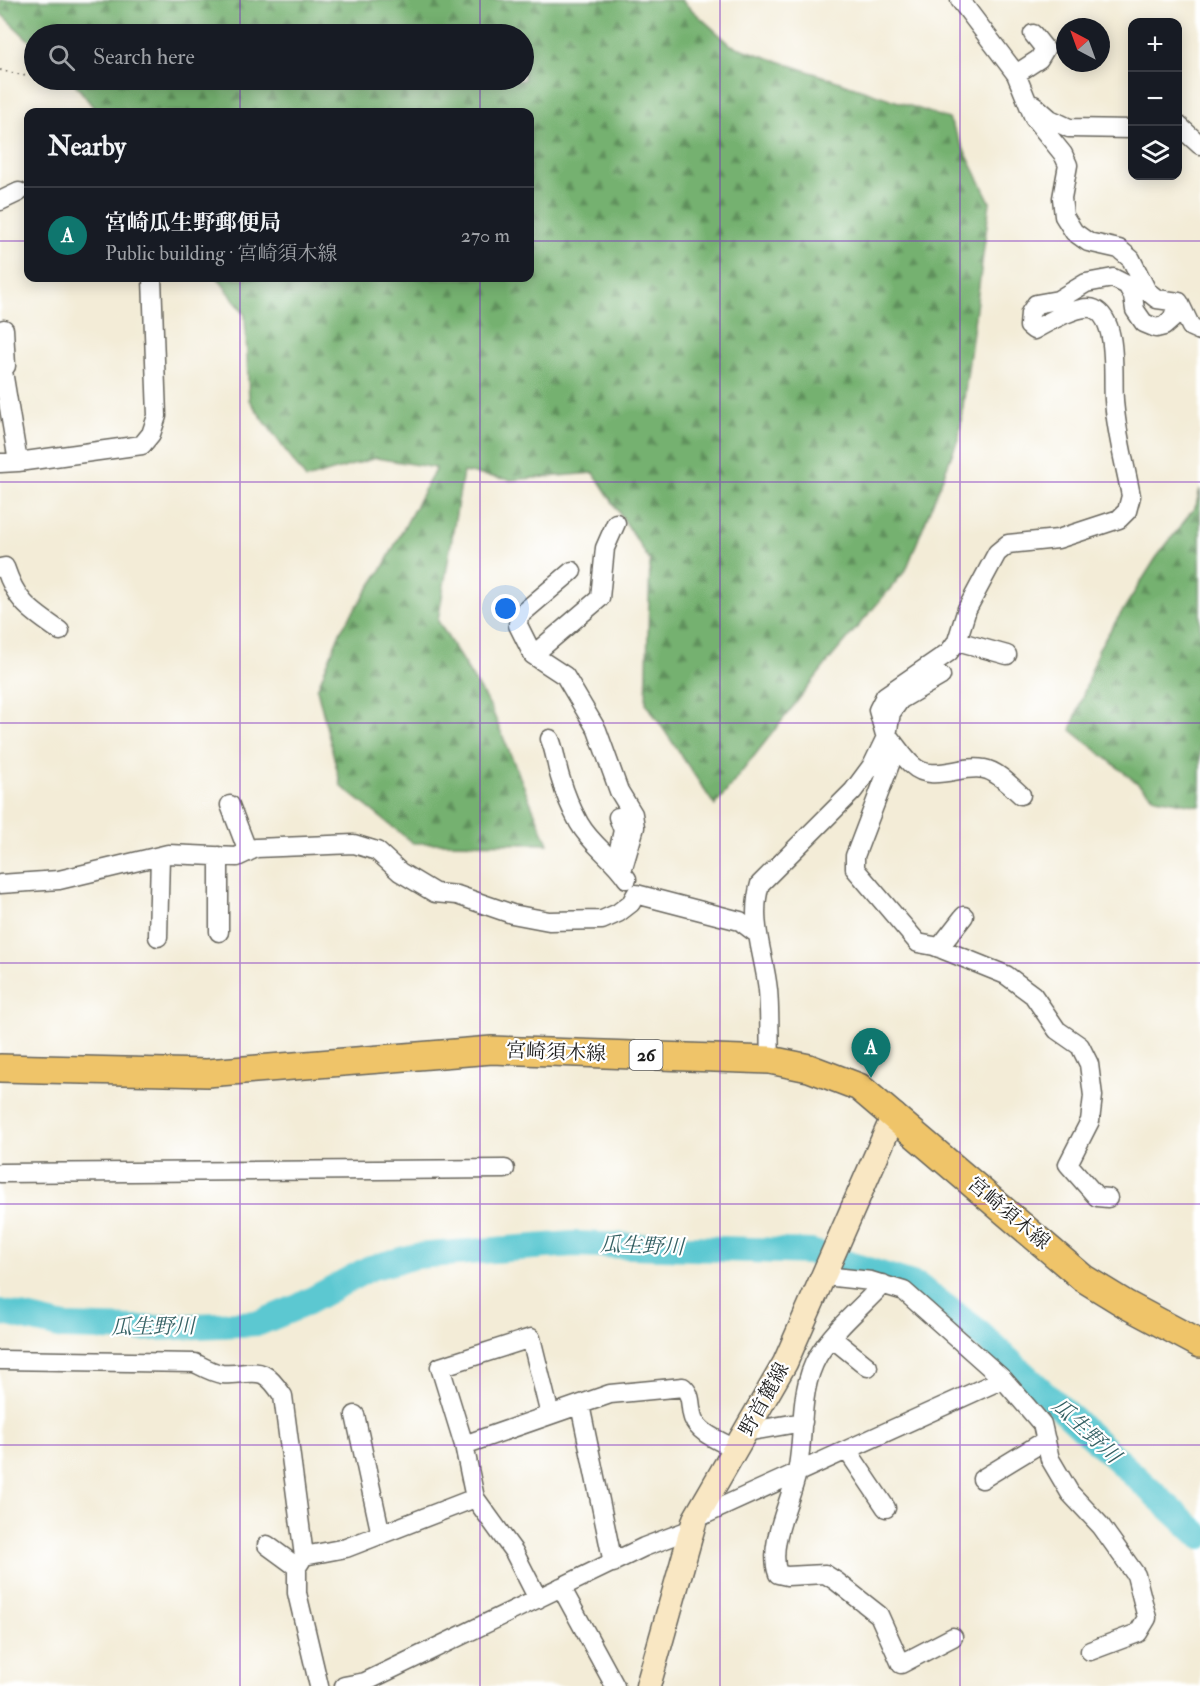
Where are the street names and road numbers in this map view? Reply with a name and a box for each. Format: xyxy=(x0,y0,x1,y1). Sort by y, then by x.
street label: 宮崎須木線 xyxy=(506,1038,606,1066)
road number: 26 xyxy=(630,1040,662,1070)
street label: 宮崎須木線 xyxy=(963,1171,1055,1255)
street label: 野首麓線 xyxy=(734,1358,794,1440)

